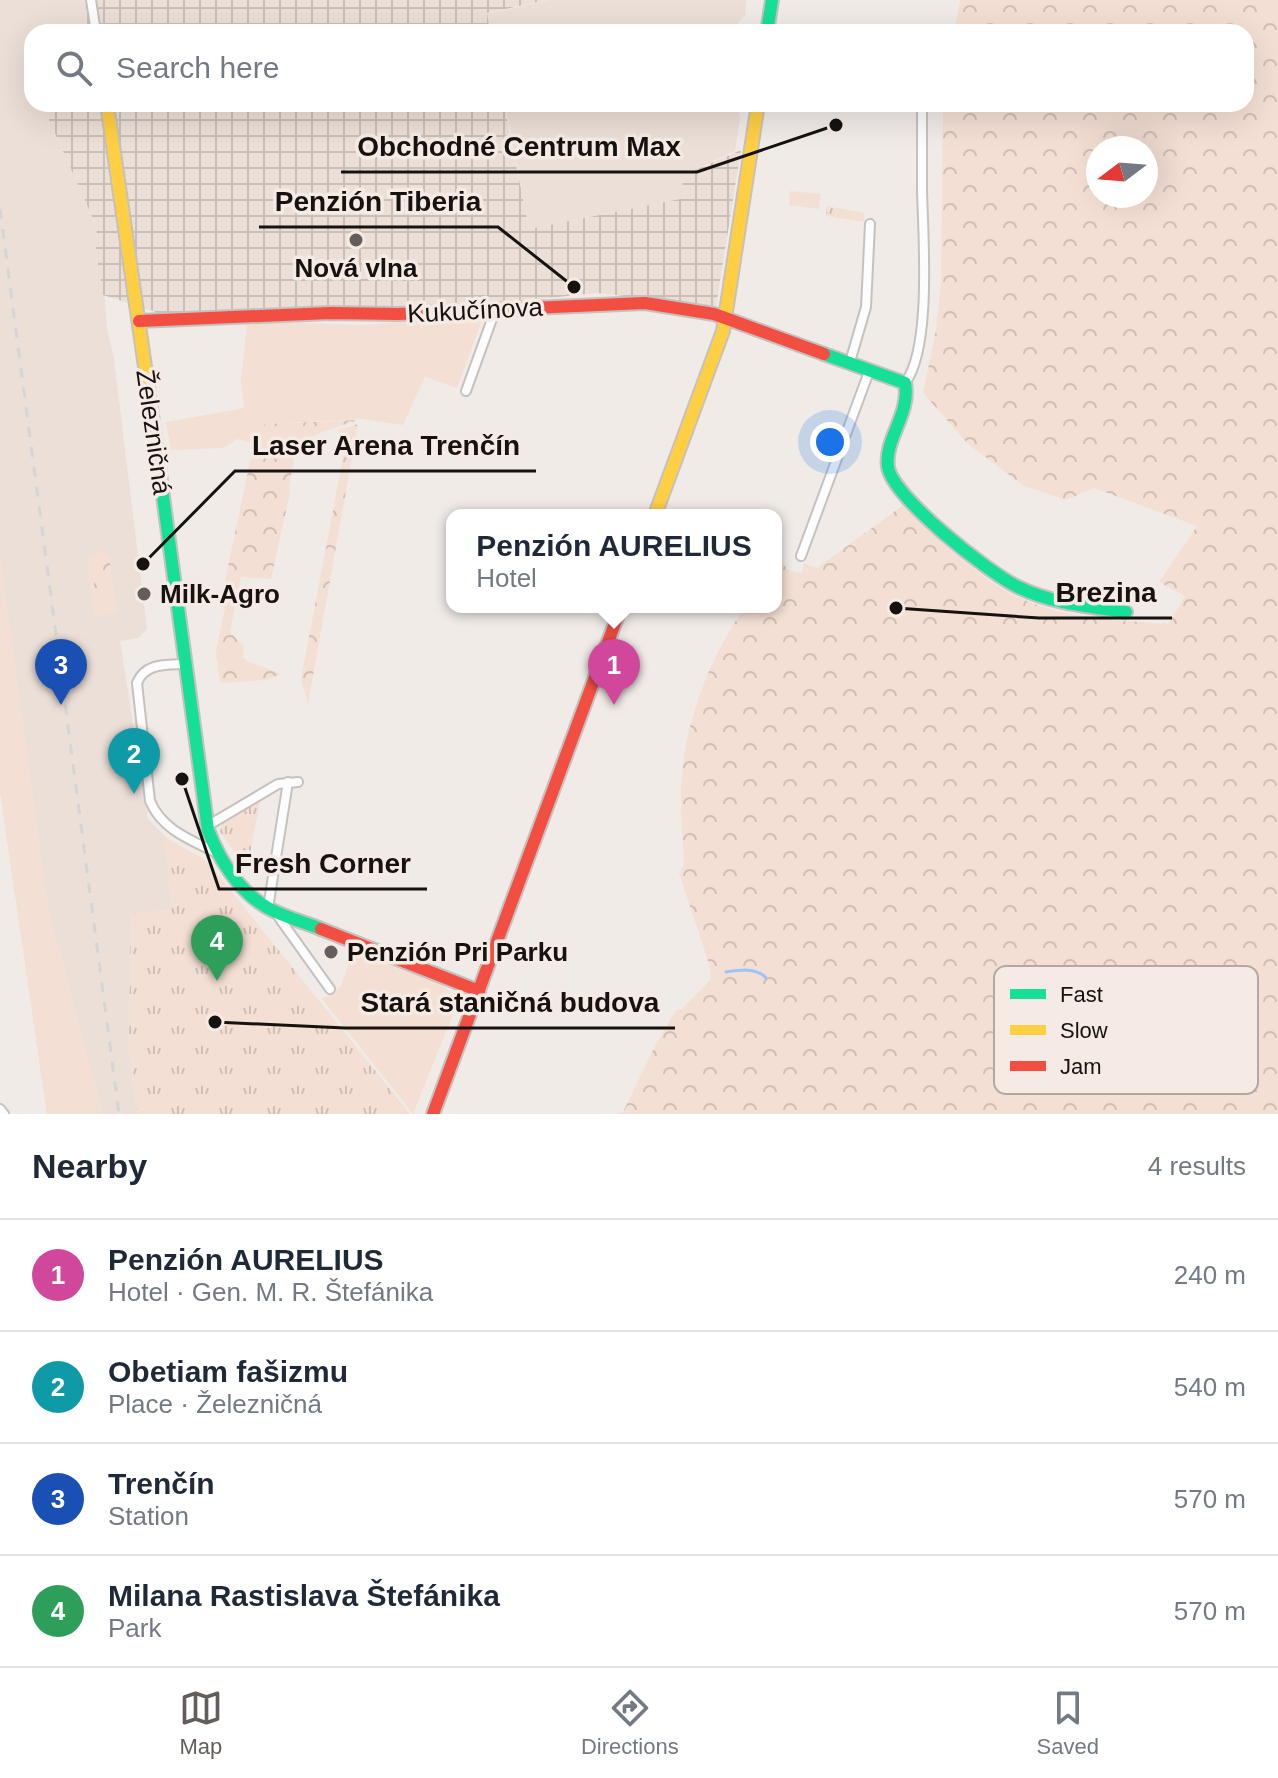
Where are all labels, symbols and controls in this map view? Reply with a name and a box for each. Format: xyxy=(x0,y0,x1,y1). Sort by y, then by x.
search box xyxy=(24,24,1254,112)
icon: search xyxy=(52,46,96,90)
text: Search here xyxy=(116,51,279,84)
callout: Obchodné Centrum Max xyxy=(341,120,697,172)
text: Obchodné Centrum Max xyxy=(357,131,681,162)
north arrow xyxy=(1086,136,1158,208)
callout: Penzión Tiberia xyxy=(259,175,498,227)
text: Penzión Tiberia xyxy=(275,186,482,217)
marker: Nová vlna xyxy=(347,231,365,249)
place label: Nová vlna xyxy=(295,253,418,283)
street label: Kukučínova xyxy=(406,291,544,329)
street label: Železničná xyxy=(130,368,178,497)
callout: Laser Arena Trenčín xyxy=(235,419,536,471)
your location xyxy=(810,422,850,462)
text: Laser Arena Trenčín xyxy=(252,430,520,461)
popup xyxy=(446,509,782,613)
text: Penzión AURELIUS xyxy=(476,529,752,562)
text: Hotel xyxy=(476,563,537,593)
callout: Brezina xyxy=(1039,566,1172,618)
text: Brezina xyxy=(1055,577,1157,608)
place label: Milk-Agro xyxy=(160,579,280,609)
marker: Milk-Agro xyxy=(135,585,153,603)
pin: 3 xyxy=(35,639,87,705)
pin: 1 xyxy=(588,639,640,705)
pin: 2 xyxy=(108,728,160,794)
callout: Fresh Corner xyxy=(219,837,427,889)
text: Fresh Corner xyxy=(235,848,411,879)
pin: 4 xyxy=(191,915,243,981)
place label: Penzión Pri Parku xyxy=(347,937,568,967)
marker: Penzión Pri Parku xyxy=(322,943,340,961)
legend xyxy=(994,966,1258,1094)
callout: Stará staničná budova xyxy=(345,976,675,1028)
text: Fast xyxy=(1060,982,1103,1007)
text: Stará staničná budova xyxy=(361,987,660,1018)
text: Slow xyxy=(1060,1018,1108,1043)
text: Jam xyxy=(1060,1054,1102,1079)
text: Nearby xyxy=(32,1147,147,1185)
text: 4 results xyxy=(1148,1151,1246,1181)
text: Penzión AURELIUS xyxy=(108,1243,384,1276)
text: 1 xyxy=(51,1260,65,1290)
text: 240 m xyxy=(1174,1260,1246,1290)
text: Hotel · Gen. M. R. Štefánika xyxy=(108,1277,433,1307)
text: Obetiam fašizmu xyxy=(108,1355,348,1388)
text: 2 xyxy=(51,1372,65,1402)
text: 540 m xyxy=(1174,1372,1246,1402)
text: Place · Železničná xyxy=(108,1389,322,1419)
text: Trenčín xyxy=(108,1467,215,1500)
text: 3 xyxy=(51,1484,65,1514)
text: 570 m xyxy=(1174,1484,1246,1514)
text: Station xyxy=(108,1501,189,1531)
text: Milana Rastislava Štefánika xyxy=(108,1579,500,1612)
text: 4 xyxy=(51,1596,65,1626)
text: 570 m xyxy=(1174,1596,1246,1626)
text: Park xyxy=(108,1613,161,1643)
tab: Map xyxy=(179,1686,223,1760)
tab: Directions xyxy=(581,1686,679,1760)
tab: Saved xyxy=(1037,1686,1099,1760)

